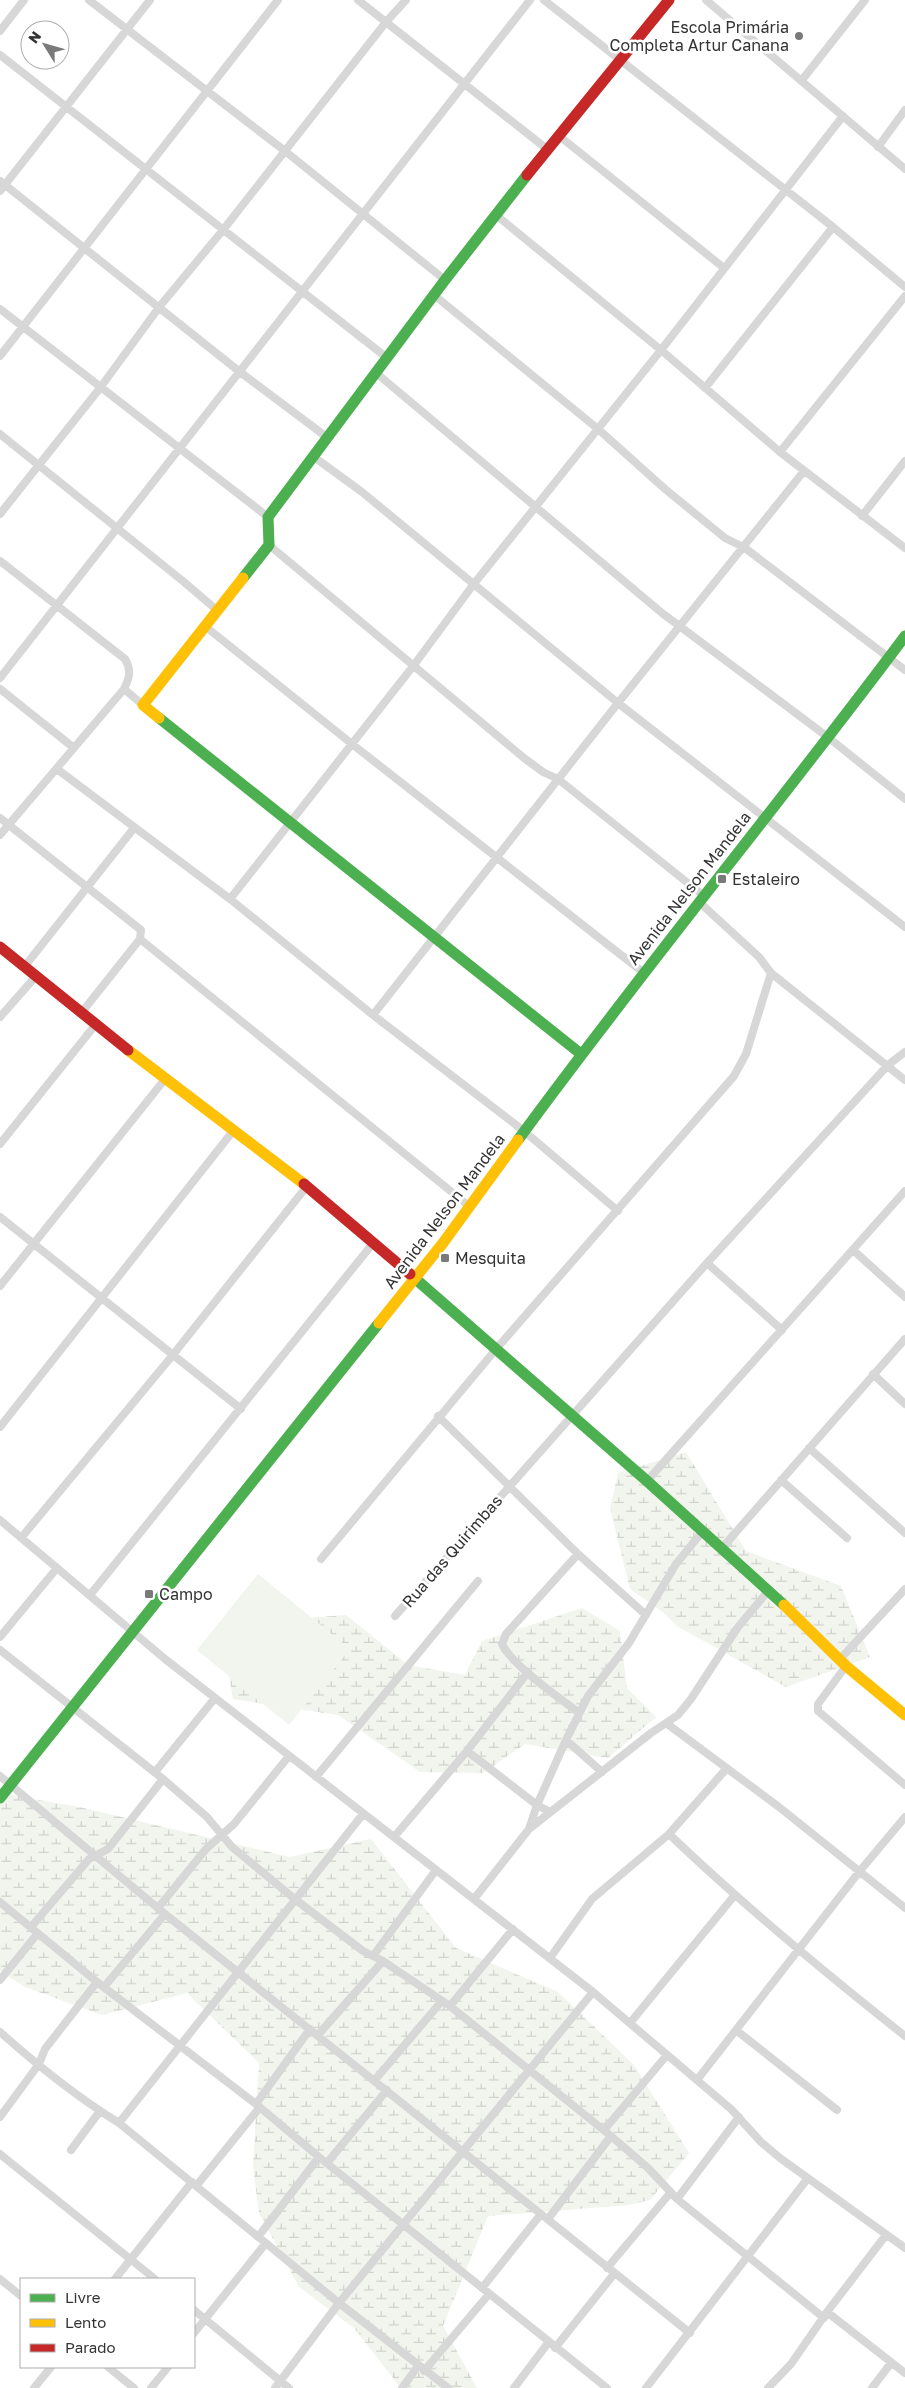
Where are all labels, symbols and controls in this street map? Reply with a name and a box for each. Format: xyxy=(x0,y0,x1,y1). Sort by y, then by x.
place label: Escola Primária Completa Artur Canana xyxy=(610,17,789,55)
north arrow xyxy=(20,20,70,70)
text: N xyxy=(24,28,44,46)
marker: Escola Primária Completa Artur Canana xyxy=(793,30,805,42)
street label: Avenida Nelson Mandela xyxy=(623,807,755,969)
place label: Estaleiro xyxy=(732,869,800,889)
marker: Estaleiro xyxy=(716,873,728,885)
street label: Avenida Nelson Mandela xyxy=(379,1129,509,1293)
place label: Mesquita xyxy=(455,1248,526,1268)
marker: Mesquita xyxy=(439,1252,451,1264)
street label: Rua das Quirimbas xyxy=(398,1491,506,1611)
place label: Campo xyxy=(159,1584,213,1604)
marker: Campo xyxy=(143,1588,155,1600)
legend xyxy=(20,2278,195,2368)
text: Livre xyxy=(65,2288,101,2306)
text: Lento xyxy=(65,2313,106,2331)
text: Parado xyxy=(65,2338,116,2356)

